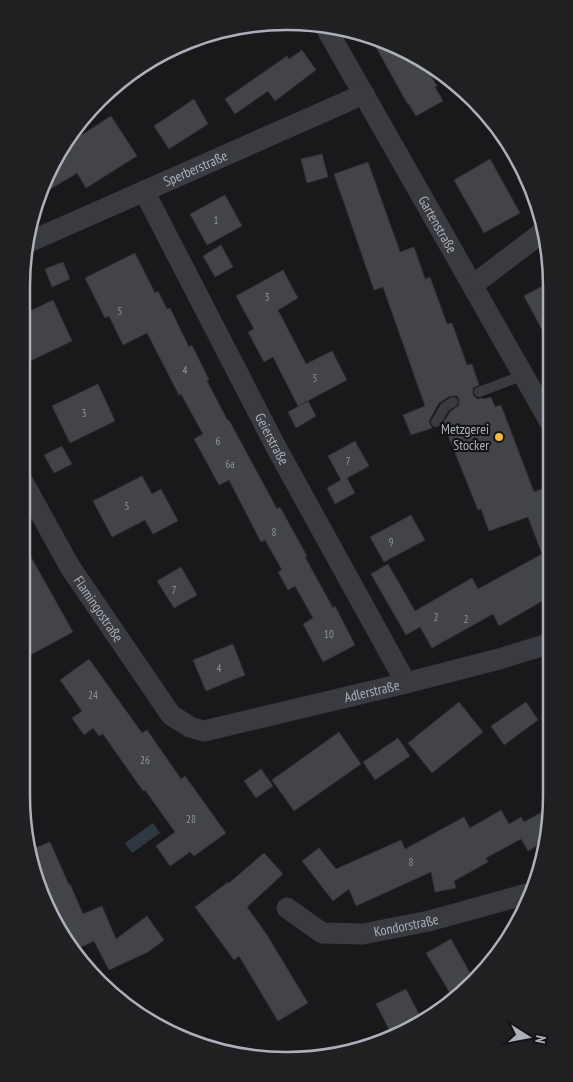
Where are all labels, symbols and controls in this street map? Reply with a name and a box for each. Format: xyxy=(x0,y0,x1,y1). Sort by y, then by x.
street label: Sperberstraße xyxy=(161,146,230,190)
street label: Gartenstraße xyxy=(414,193,461,257)
house number: 1 xyxy=(214,213,219,227)
house number: 3 xyxy=(265,290,270,304)
house number: 5 xyxy=(118,304,123,318)
house number: 4 xyxy=(183,363,188,377)
house number: 5 xyxy=(313,371,318,385)
house number: 3 xyxy=(82,406,87,420)
street label: Geierstraße xyxy=(251,410,293,468)
place label: Metzgerei Stocker xyxy=(441,420,489,454)
marker: Metzgerei Stocker xyxy=(493,431,505,443)
house number: 6 xyxy=(216,434,221,448)
house number: 7 xyxy=(346,454,351,468)
house number: 6a xyxy=(225,457,235,471)
house number: 5 xyxy=(125,499,130,513)
house number: 8 xyxy=(272,525,277,539)
house number: 9 xyxy=(389,535,394,549)
street label: Flamingostraße xyxy=(70,572,127,645)
house number: 7 xyxy=(172,583,177,597)
house number: 2 xyxy=(434,610,439,624)
house number: 2 xyxy=(464,612,469,626)
house number: 10 xyxy=(324,627,334,641)
house number: 4 xyxy=(217,661,222,675)
street label: Adlerstraße xyxy=(342,676,401,706)
house number: 24 xyxy=(88,688,98,702)
house number: 26 xyxy=(140,753,150,767)
house number: 28 xyxy=(186,812,196,826)
house number: 8 xyxy=(409,855,414,869)
street label: Kondorstraße xyxy=(372,910,441,941)
north arrow xyxy=(503,1012,553,1062)
text: N xyxy=(531,1034,550,1045)

